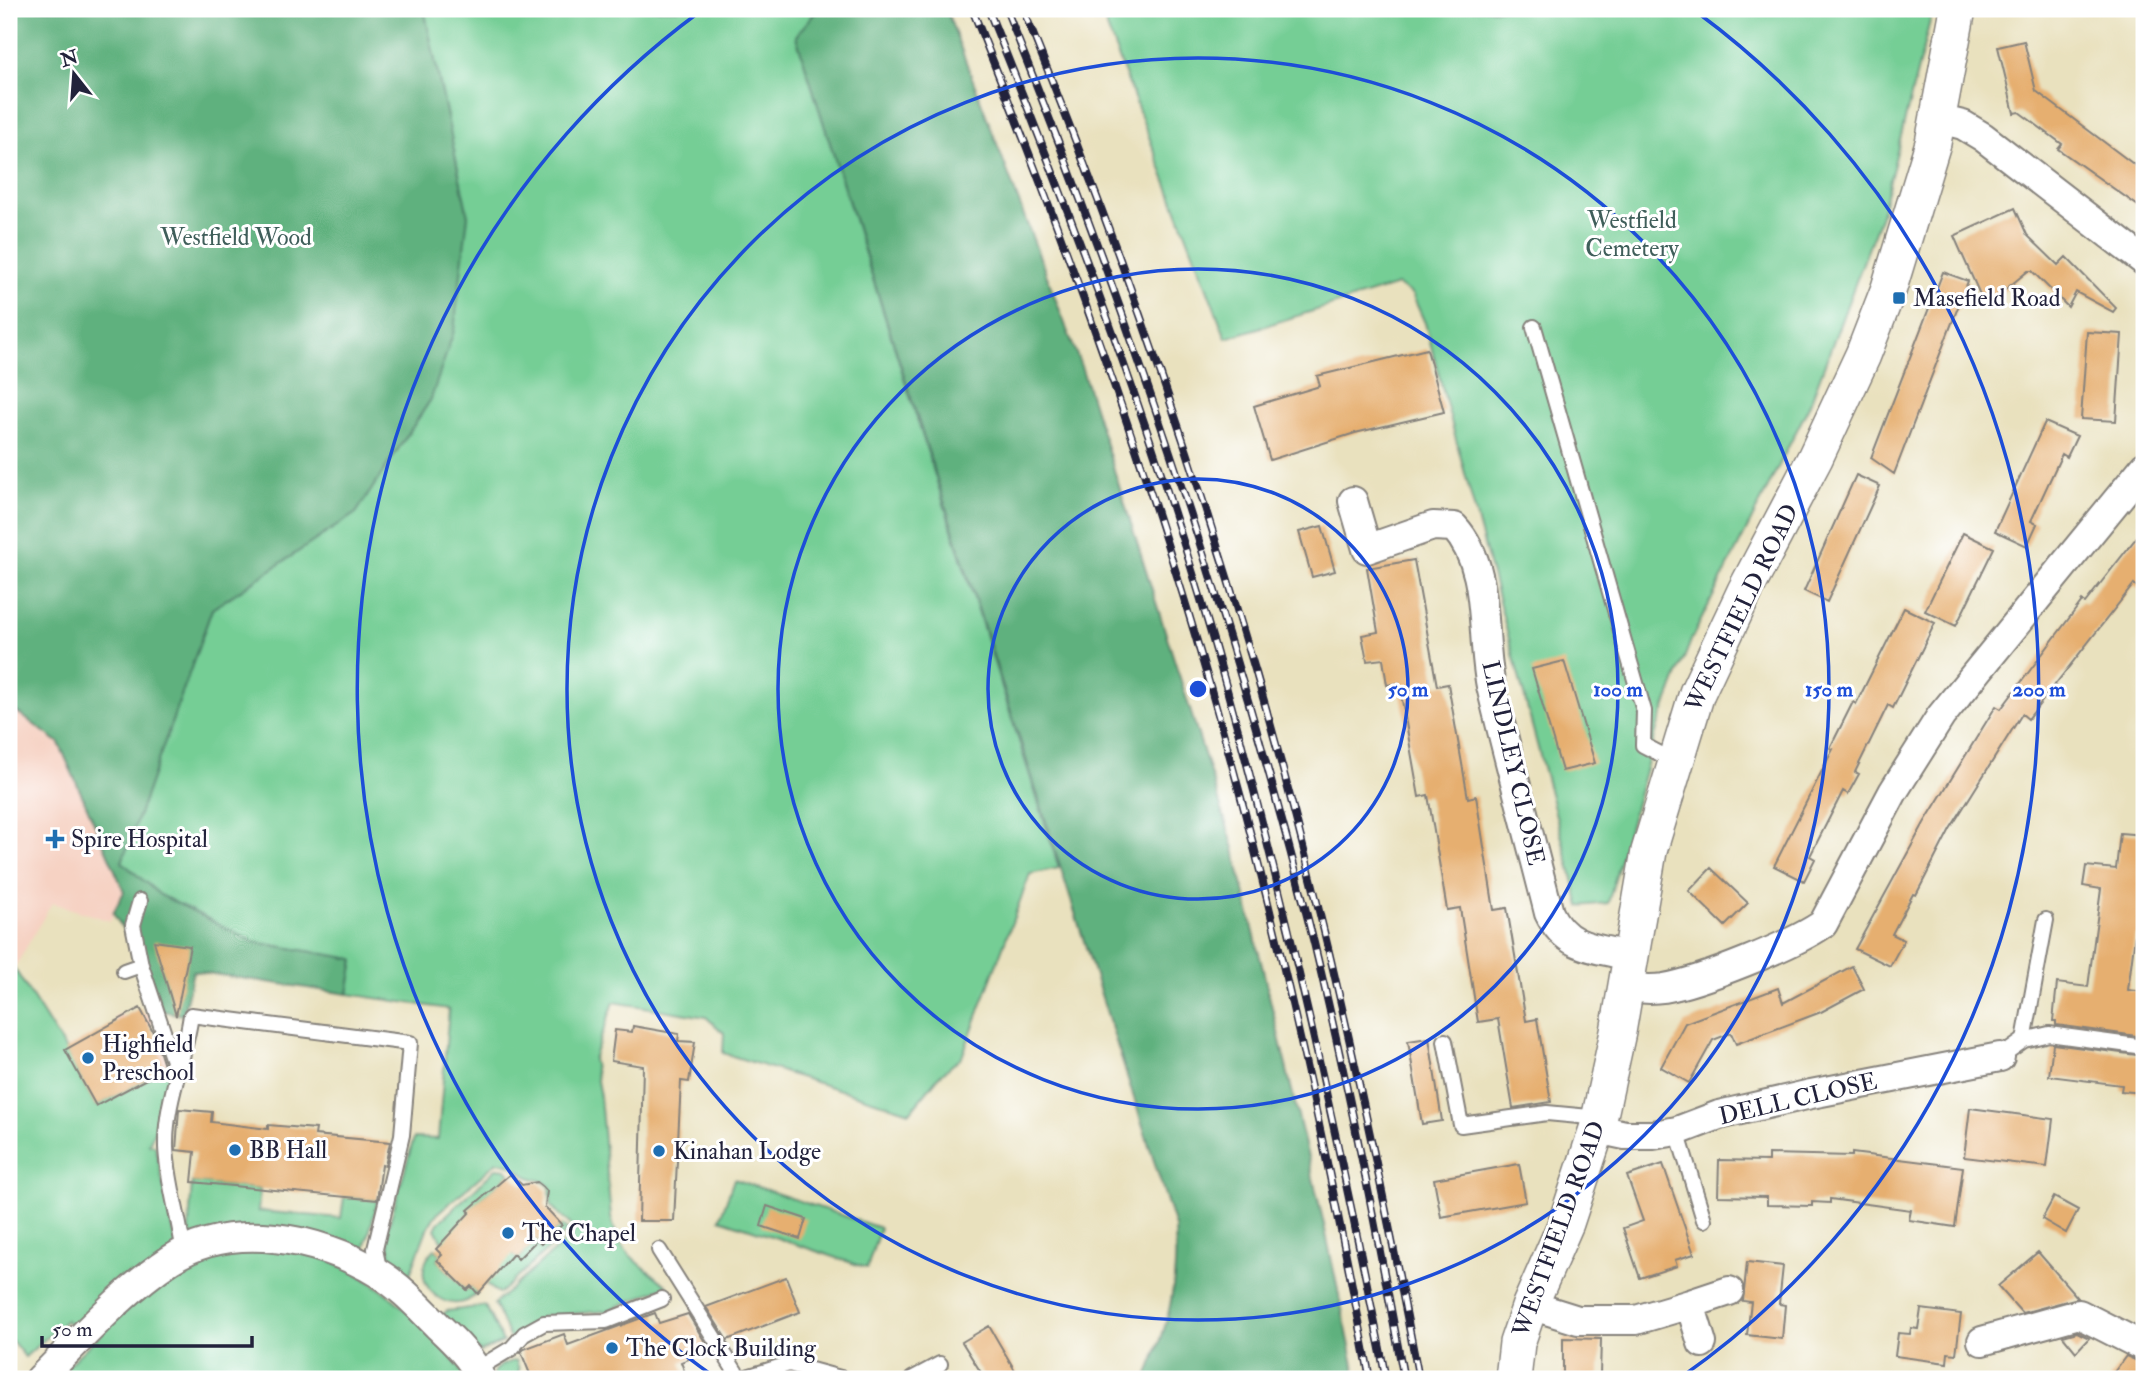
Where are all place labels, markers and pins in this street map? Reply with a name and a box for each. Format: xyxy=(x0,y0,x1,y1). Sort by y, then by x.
place label: Masefield Road xyxy=(1913,283,2061,314)
marker: Masefield Road xyxy=(1891,290,1907,306)
centre of rings xyxy=(1186,677,1210,701)
place label: Spire Hospital xyxy=(71,824,208,855)
marker: Spire Hospital xyxy=(45,829,65,849)
place label: Highfield Preschool xyxy=(102,1029,194,1088)
marker: Highfield Preschool xyxy=(80,1050,96,1066)
place label: BB Hall xyxy=(249,1135,327,1166)
place label: Kinahan Lodge xyxy=(673,1136,821,1167)
marker: BB Hall xyxy=(227,1142,243,1158)
marker: Kinahan Lodge xyxy=(651,1143,667,1159)
place label: The Chapel xyxy=(522,1218,636,1249)
marker: The Chapel xyxy=(500,1225,516,1241)
place label: The Clock Building xyxy=(626,1333,817,1364)
marker: The Clock Building xyxy=(604,1340,620,1356)

